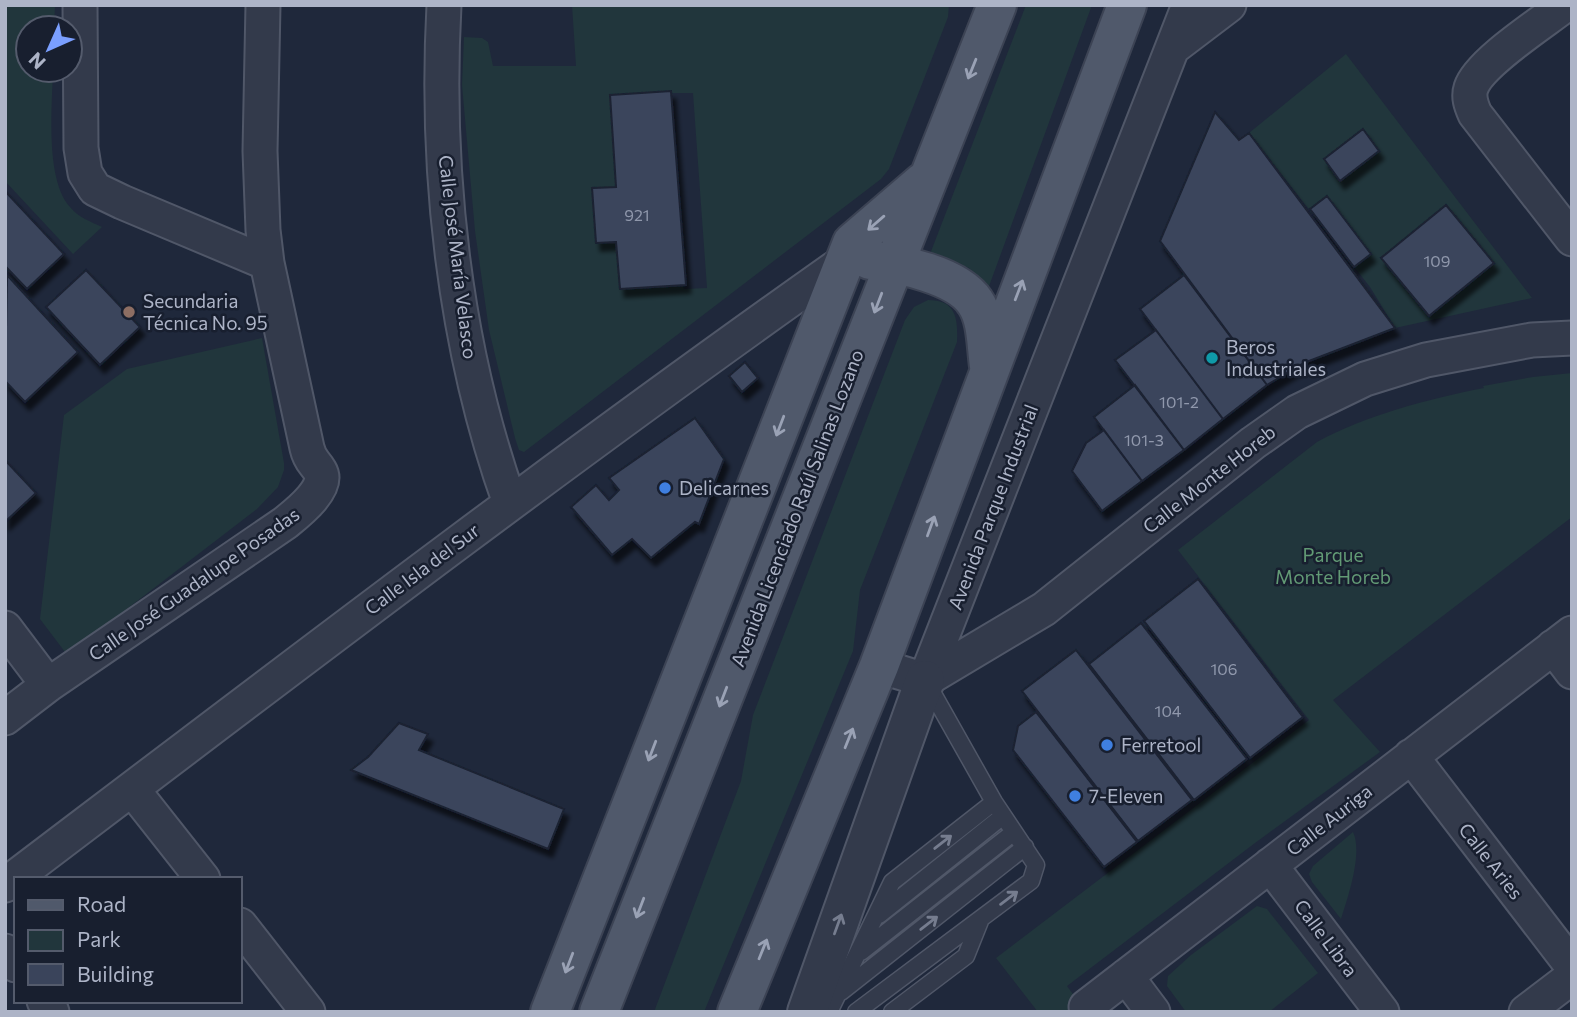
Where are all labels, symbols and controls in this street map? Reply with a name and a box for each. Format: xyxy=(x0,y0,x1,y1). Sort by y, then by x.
north arrow xyxy=(14,14,84,84)
text: N xyxy=(23,48,50,75)
one-way arrow xyxy=(964,57,977,79)
street label: Calle José María Velasco xyxy=(435,154,482,360)
house number: 921 xyxy=(624,205,650,224)
one-way arrow xyxy=(867,215,885,231)
house number: 109 xyxy=(1424,251,1451,270)
one-way arrow xyxy=(1014,279,1026,301)
place label: Secundaria Técnica No. 95 xyxy=(143,289,268,334)
one-way arrow xyxy=(871,291,884,313)
marker: Secundaria Técnica No. 95 xyxy=(121,304,137,320)
place label: Beros Industriales xyxy=(1226,335,1326,380)
street label: Avenida Licenciado Raúl Salinas Lozano xyxy=(725,346,868,670)
marker: Beros Industriales xyxy=(1204,350,1220,366)
house number: 101-2 xyxy=(1159,392,1199,411)
street label: Avenida Parque Industrial xyxy=(943,401,1042,613)
one-way arrow xyxy=(773,414,786,436)
street label: Calle Monte Horeb xyxy=(1138,420,1280,538)
house number: 101-3 xyxy=(1124,430,1164,449)
place label: Delicarnes xyxy=(679,476,769,499)
marker: Delicarnes xyxy=(657,480,673,496)
street label: Calle José Guadalupe Posadas xyxy=(84,502,303,665)
one-way arrow xyxy=(925,515,938,537)
street label: Calle Isla del Sur xyxy=(360,518,484,619)
park label: Parque Monte Horeb xyxy=(1275,543,1391,588)
house number: 106 xyxy=(1211,659,1238,678)
one-way arrow xyxy=(716,685,729,707)
house number: 104 xyxy=(1155,701,1182,720)
one-way arrow xyxy=(843,728,856,749)
place label: Ferretool xyxy=(1121,733,1201,756)
marker: Ferretool xyxy=(1099,737,1115,753)
one-way arrow xyxy=(645,740,658,762)
street label: Calle Auriga xyxy=(1281,779,1376,860)
place label: 7-Eleven xyxy=(1089,784,1163,807)
marker: 7-Eleven xyxy=(1067,788,1083,804)
street label: Calle Aries xyxy=(1454,818,1528,903)
one-way arrow xyxy=(933,835,952,850)
legend xyxy=(14,877,242,1003)
one-way arrow xyxy=(999,890,1018,905)
text: Road xyxy=(77,891,126,916)
street label: Calle Libra xyxy=(1290,895,1363,981)
one-way arrow xyxy=(632,897,645,919)
one-way arrow xyxy=(833,914,845,936)
one-way arrow xyxy=(919,916,937,931)
text: Park xyxy=(77,926,121,951)
one-way arrow xyxy=(758,938,771,960)
one-way arrow xyxy=(561,952,574,974)
text: Building xyxy=(77,961,154,986)

